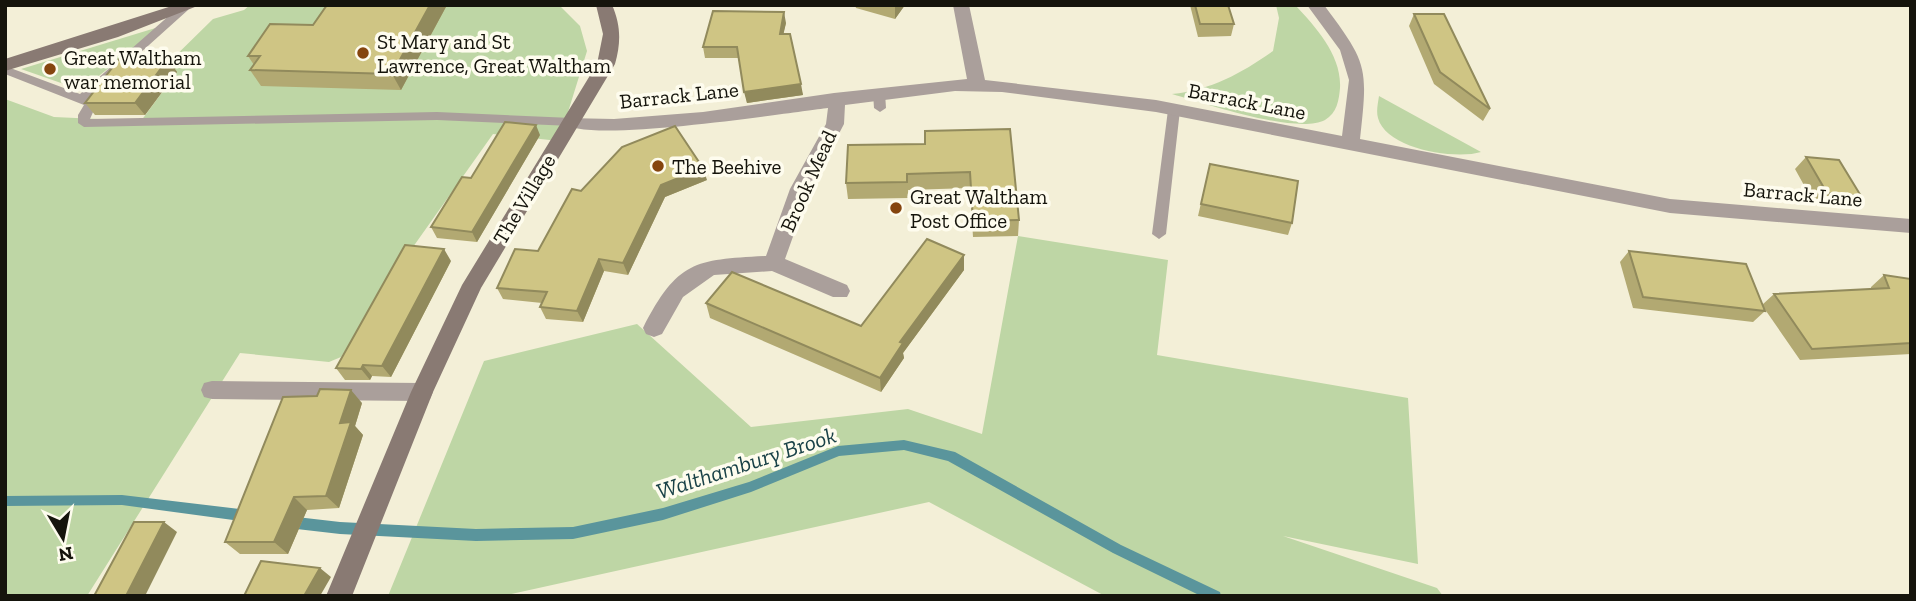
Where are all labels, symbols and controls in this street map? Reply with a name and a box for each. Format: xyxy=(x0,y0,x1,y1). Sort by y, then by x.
place label: St Mary and St Lawrence, Great Waltham xyxy=(377,29,611,78)
place label: Great Waltham war memorial xyxy=(64,45,201,94)
marker: St Mary and St Lawrence, Great Waltham xyxy=(355,45,371,61)
marker: Great Waltham war memorial xyxy=(42,61,58,77)
street label: Barrack Lane xyxy=(618,76,740,114)
street label: Barrack Lane xyxy=(1186,77,1308,125)
street label: Brook Mead xyxy=(775,126,842,236)
street label: The Village xyxy=(487,149,561,248)
place label: The Beehive xyxy=(672,154,782,179)
marker: The Beehive xyxy=(650,158,666,174)
street label: Barrack Lane xyxy=(1742,176,1864,212)
place label: Great Waltham Post Office xyxy=(910,184,1047,233)
marker: Great Waltham Post Office xyxy=(888,200,904,216)
water label: Walthambury Brook xyxy=(653,421,839,505)
north arrow xyxy=(28,503,98,573)
text: N xyxy=(57,542,75,567)

